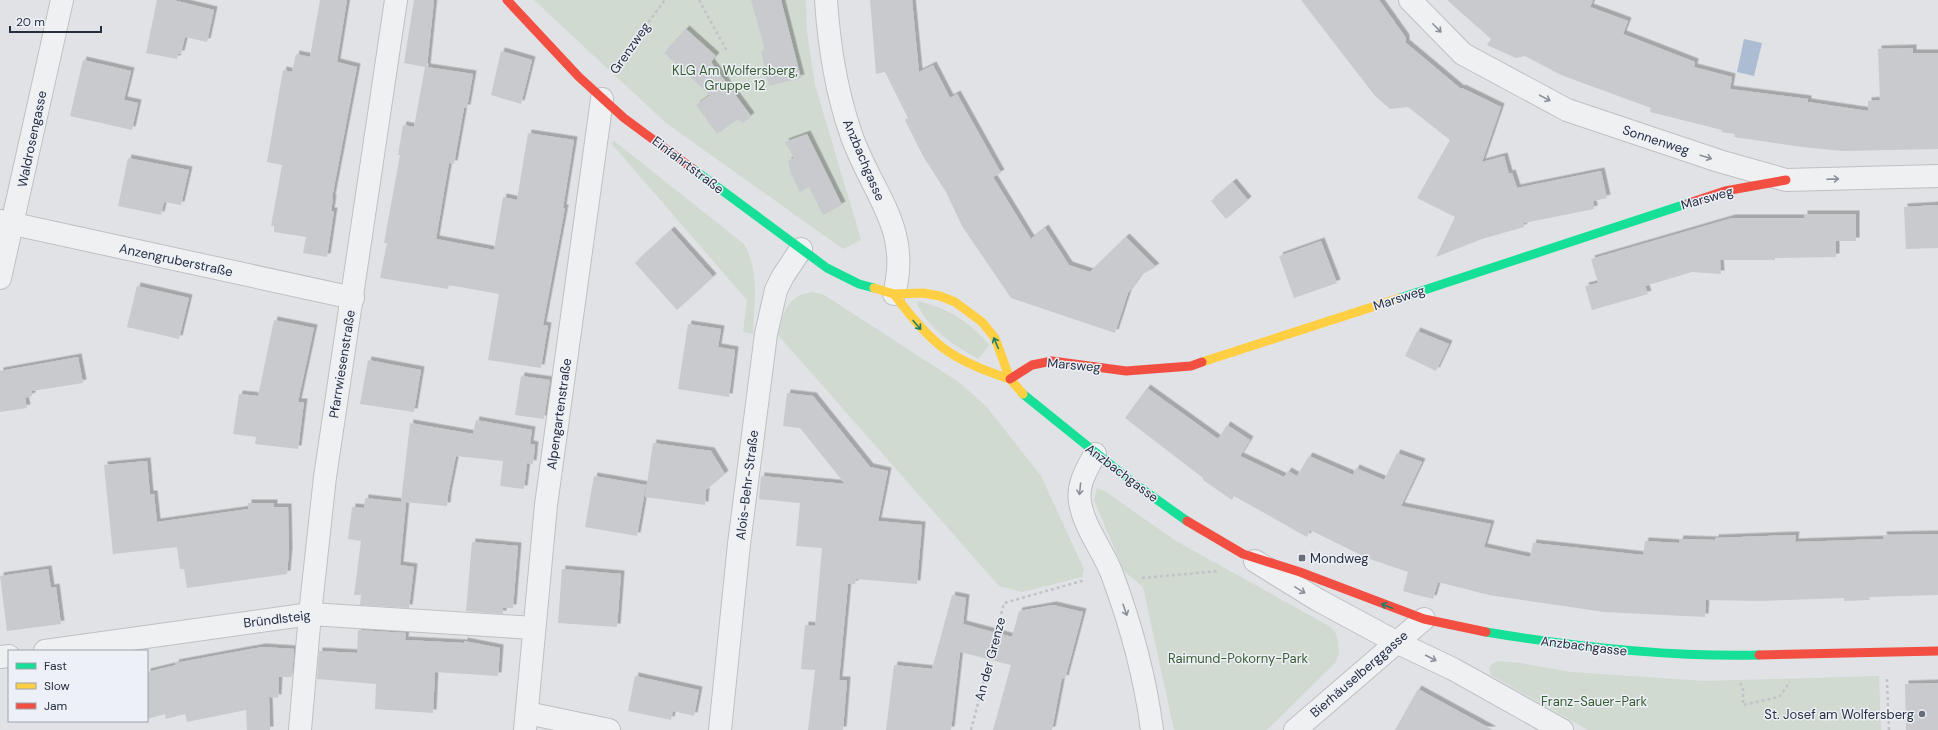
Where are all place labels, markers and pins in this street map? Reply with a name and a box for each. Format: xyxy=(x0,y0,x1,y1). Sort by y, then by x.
place label: Mondweg xyxy=(1310,550,1369,567)
marker: Mondweg xyxy=(1297,553,1307,563)
place label: St. Josef am Wolfersberg xyxy=(1764,706,1914,723)
marker: St. Josef am Wolfersberg xyxy=(1917,709,1927,719)

